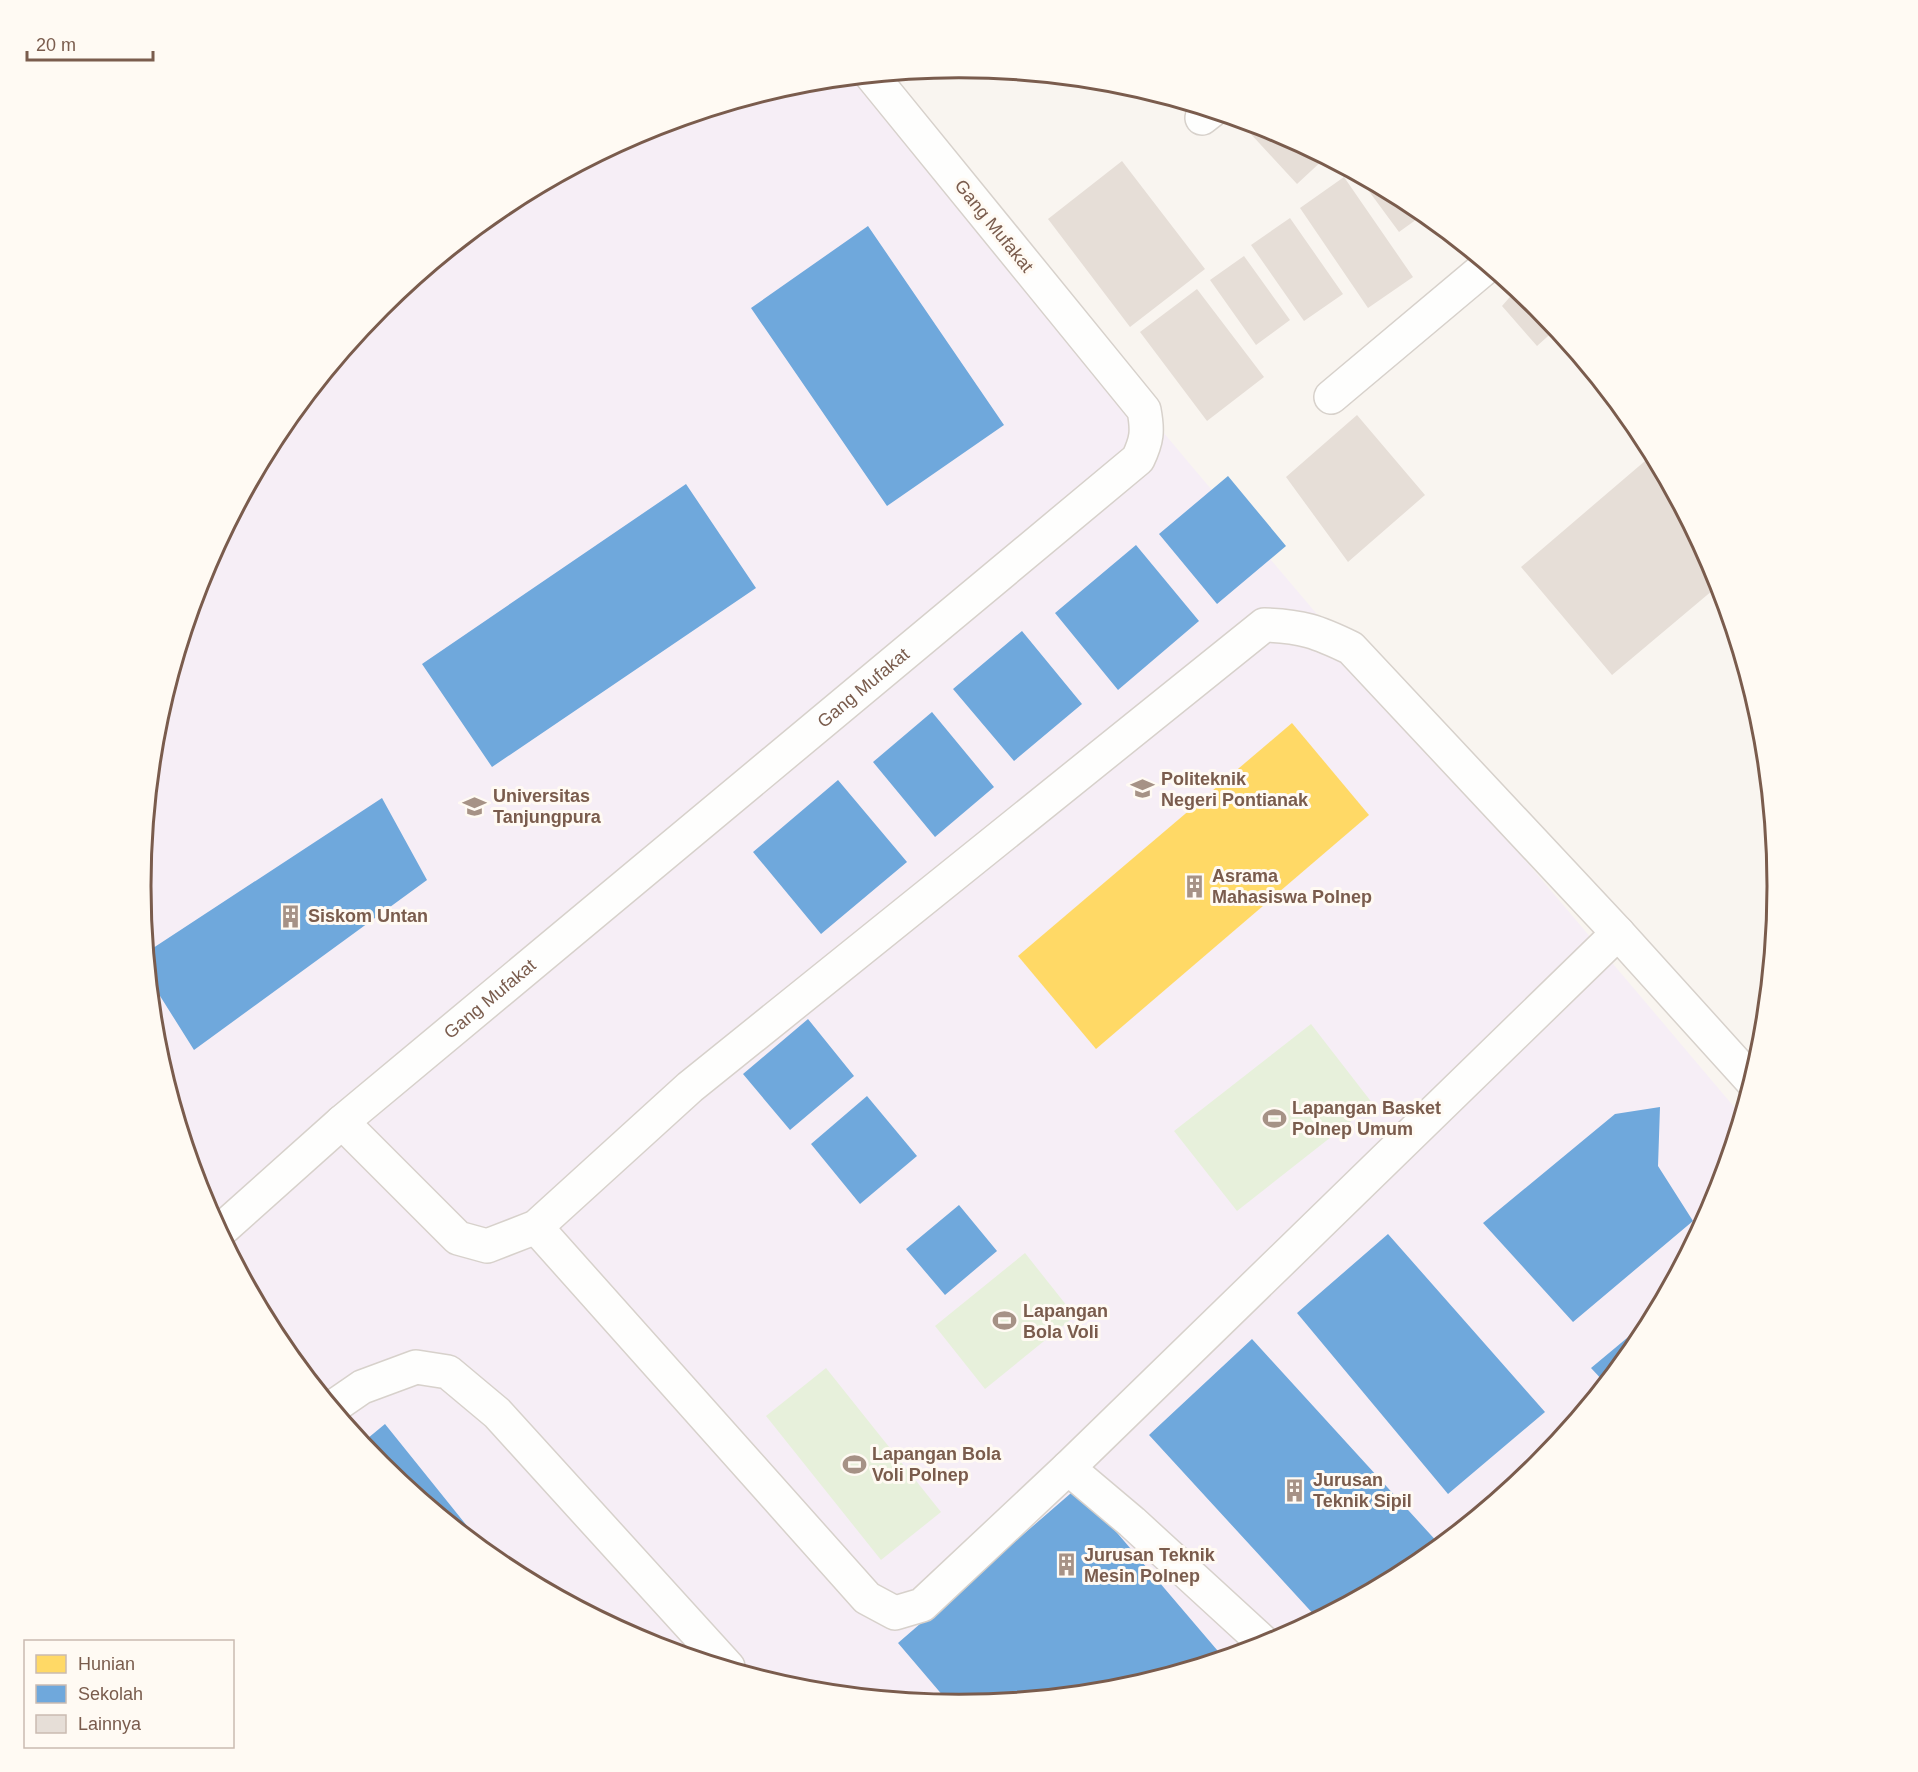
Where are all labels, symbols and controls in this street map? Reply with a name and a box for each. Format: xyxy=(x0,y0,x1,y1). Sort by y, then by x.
scale bar xyxy=(27,24,153,62)
text: 20 m xyxy=(36,35,76,55)
street label: Gang Mufakat xyxy=(951,176,1037,276)
street label: Gang Mufakat xyxy=(813,644,913,732)
place label: Politeknik Negeri Pontianak xyxy=(1161,769,1309,810)
school or university icon: Politeknik Negeri Pontianak xyxy=(1130,776,1156,802)
place label: Universitas Tanjungpura xyxy=(493,786,602,827)
school or university icon: Universitas Tanjungpura xyxy=(462,793,488,819)
place label: Asrama Mahasiswa Polnep xyxy=(1212,866,1372,907)
building icon: Asrama Mahasiswa Polnep xyxy=(1181,873,1207,899)
building icon: Siskom Untan xyxy=(277,903,303,929)
place label: Siskom Untan xyxy=(308,906,428,926)
street label: Gang Mufakat xyxy=(440,955,540,1043)
place label: Lapangan Basket Polnep Umum xyxy=(1292,1098,1441,1139)
sports icon: Lapangan Basket Polnep Umum xyxy=(1261,1105,1287,1131)
place label: Lapangan Bola Voli xyxy=(1023,1301,1108,1342)
sports icon: Lapangan Bola Voli xyxy=(992,1308,1018,1334)
place label: Lapangan Bola Voli Polnep xyxy=(872,1444,1002,1485)
sports icon: Lapangan Bola Voli Polnep xyxy=(841,1451,867,1477)
place label: Jurusan Teknik Sipil xyxy=(1313,1470,1412,1511)
building icon: Jurusan Teknik Sipil xyxy=(1282,1477,1308,1503)
place label: Jurusan Teknik Mesin Polnep xyxy=(1084,1545,1216,1586)
building icon: Jurusan Teknik Mesin Polnep xyxy=(1053,1552,1079,1578)
legend xyxy=(24,1640,234,1748)
text: Hunian xyxy=(78,1654,135,1674)
text: Sekolah xyxy=(78,1684,143,1704)
text: Lainnya xyxy=(78,1714,142,1734)

